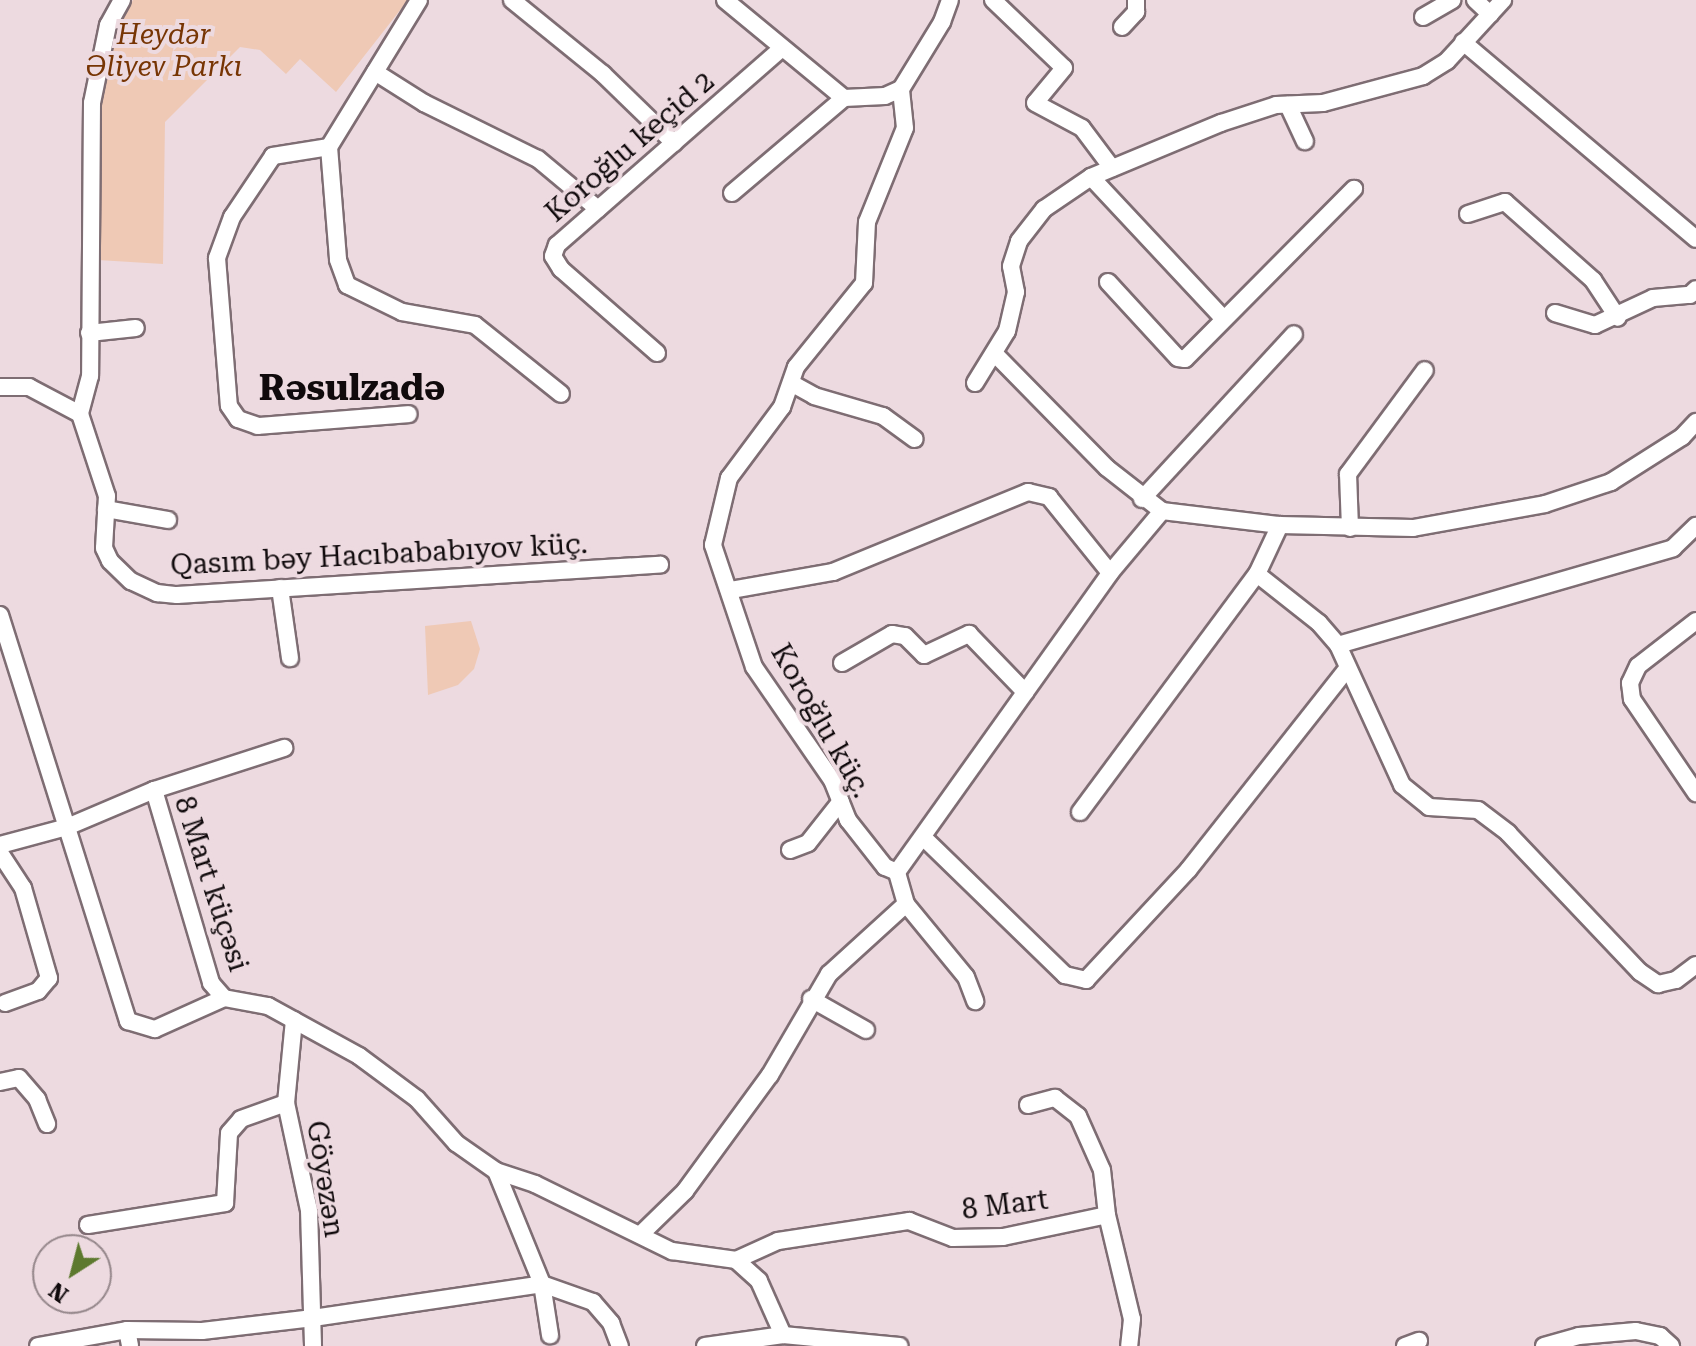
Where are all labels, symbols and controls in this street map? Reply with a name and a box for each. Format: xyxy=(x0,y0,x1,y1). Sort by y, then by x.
park label: Heydər Əliyev Parkı xyxy=(86,18,242,84)
street label: Koroğlu keçid 2 xyxy=(539,65,721,229)
district label: Rəsulzadə xyxy=(259,367,445,411)
street label: Qasım bəy Hacıbababıyov küç. xyxy=(170,527,588,583)
street label: Koroğlu küç. xyxy=(763,638,879,804)
street label: 8 Mart küçəsi xyxy=(167,792,255,976)
street label: Göyəzən xyxy=(299,1118,351,1240)
street label: 8 Mart xyxy=(960,1183,1050,1227)
north arrow xyxy=(32,1234,112,1314)
text: N xyxy=(45,1277,73,1307)

